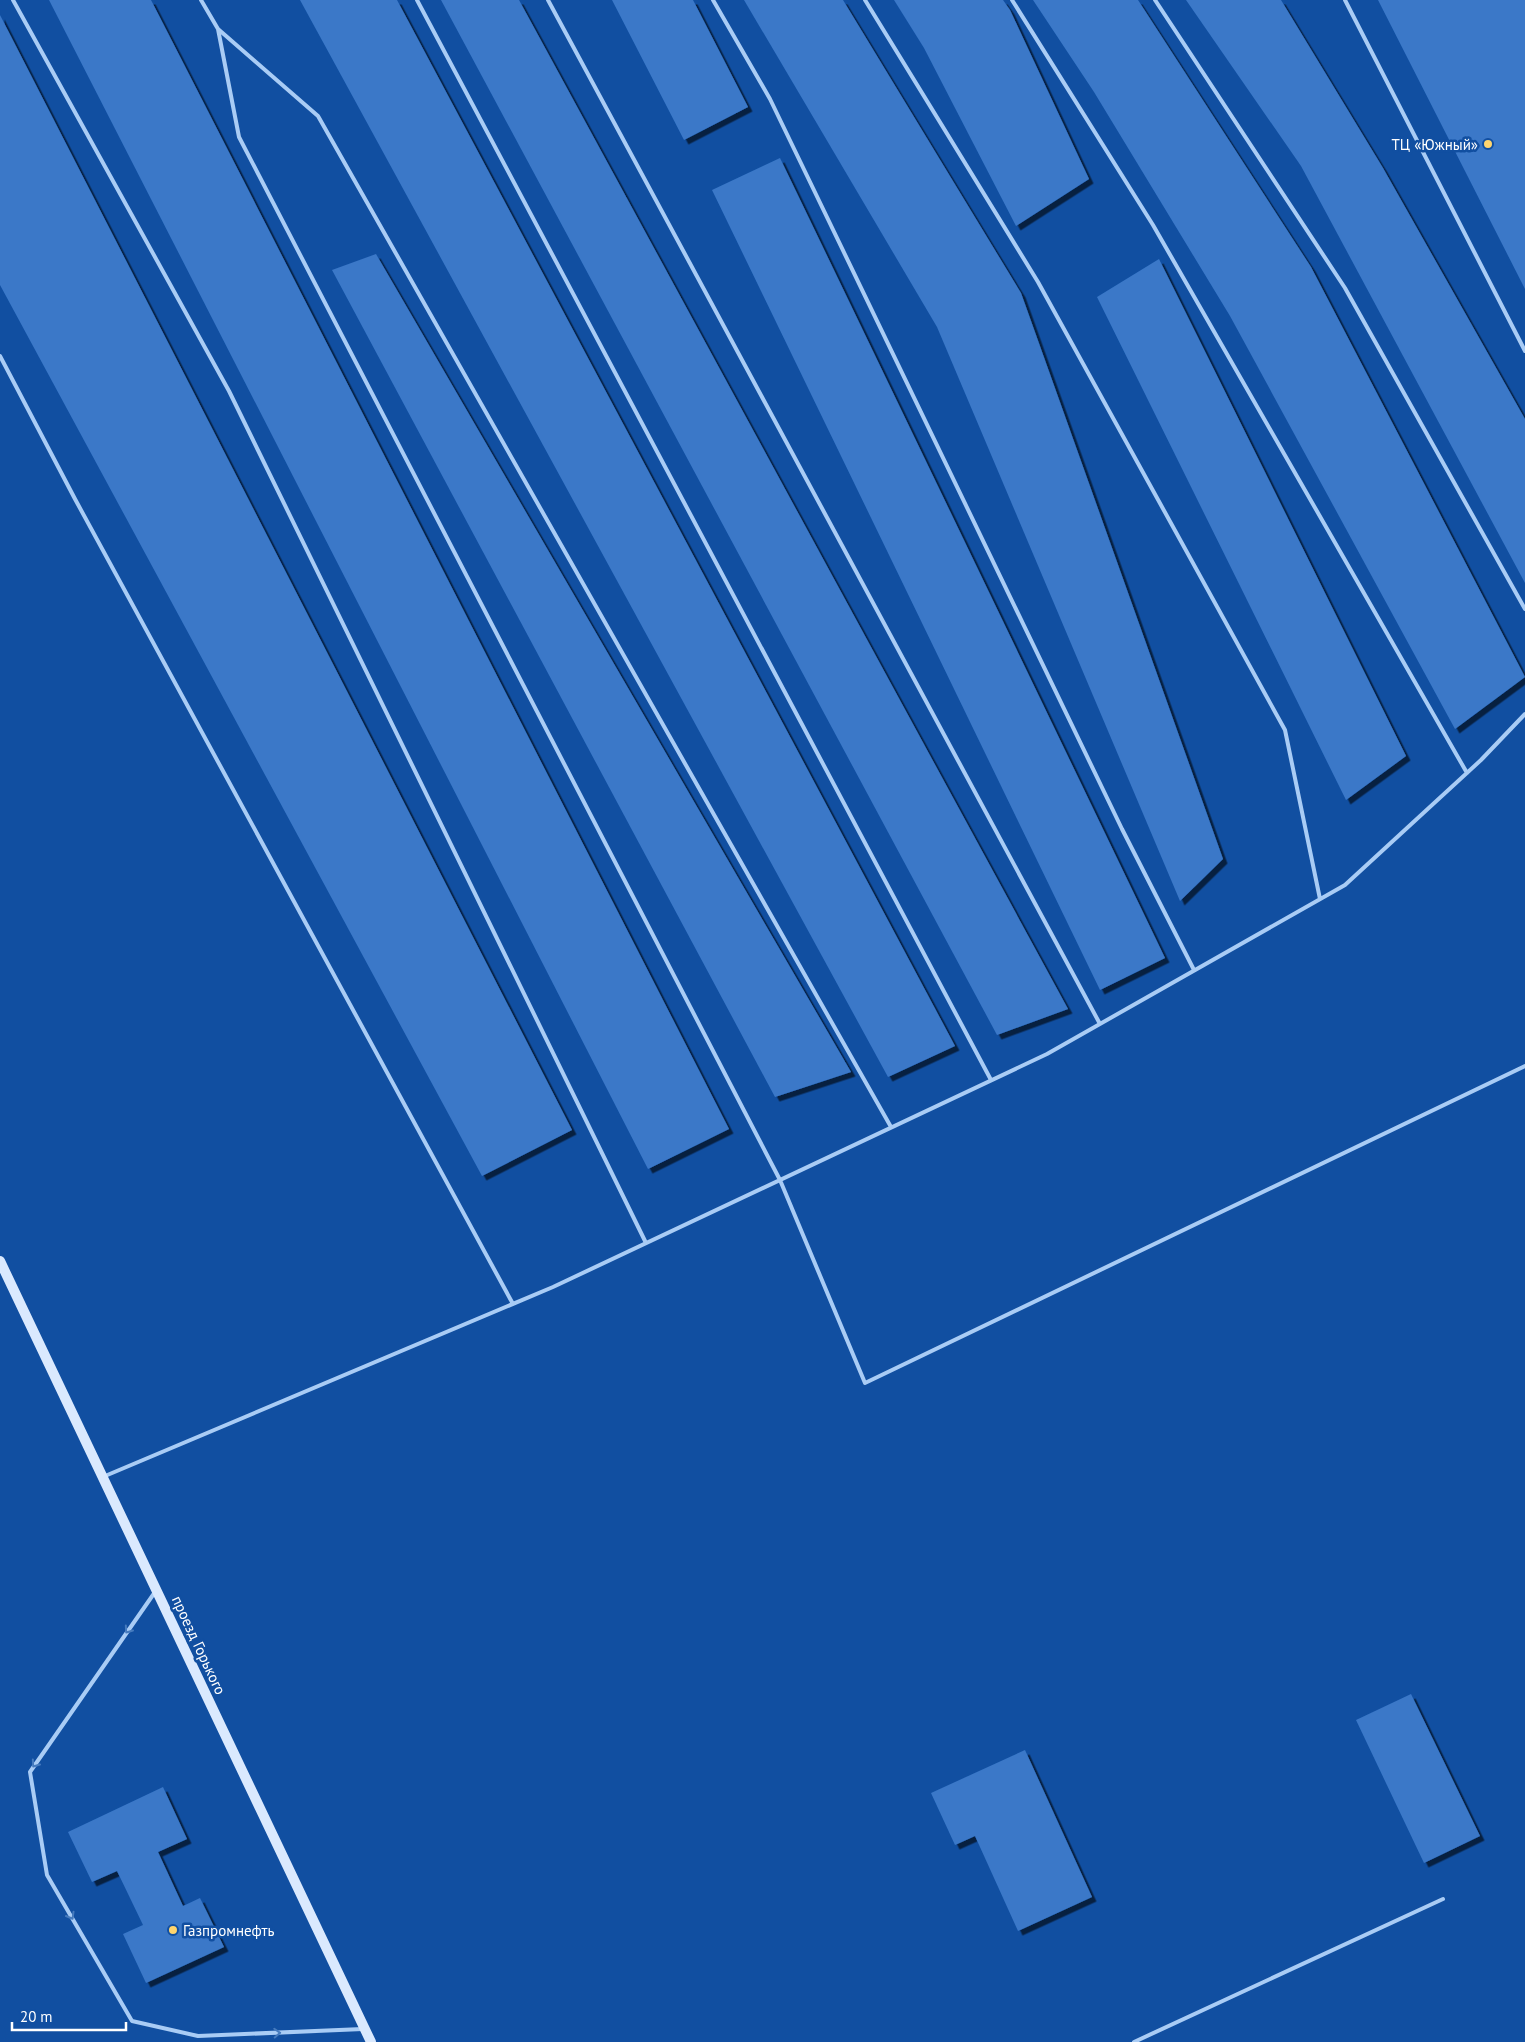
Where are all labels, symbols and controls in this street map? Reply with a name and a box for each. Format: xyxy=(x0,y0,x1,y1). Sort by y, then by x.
place label: ТЦ «Южный» xyxy=(1392,135,1478,154)
marker: ТЦ «Южный» xyxy=(1482,138,1494,150)
street label: проезд Горького xyxy=(168,1592,230,1698)
one-way arrow xyxy=(125,1625,134,1634)
one-way arrow xyxy=(32,1758,41,1768)
one-way arrow xyxy=(65,1911,75,1920)
place label: Газпромнефть xyxy=(183,1921,274,1940)
marker: Газпромнефть xyxy=(167,1924,179,1936)
scale bar xyxy=(12,2000,126,2032)
text: 20 m xyxy=(20,2007,53,2026)
one-way arrow xyxy=(273,2027,281,2038)

